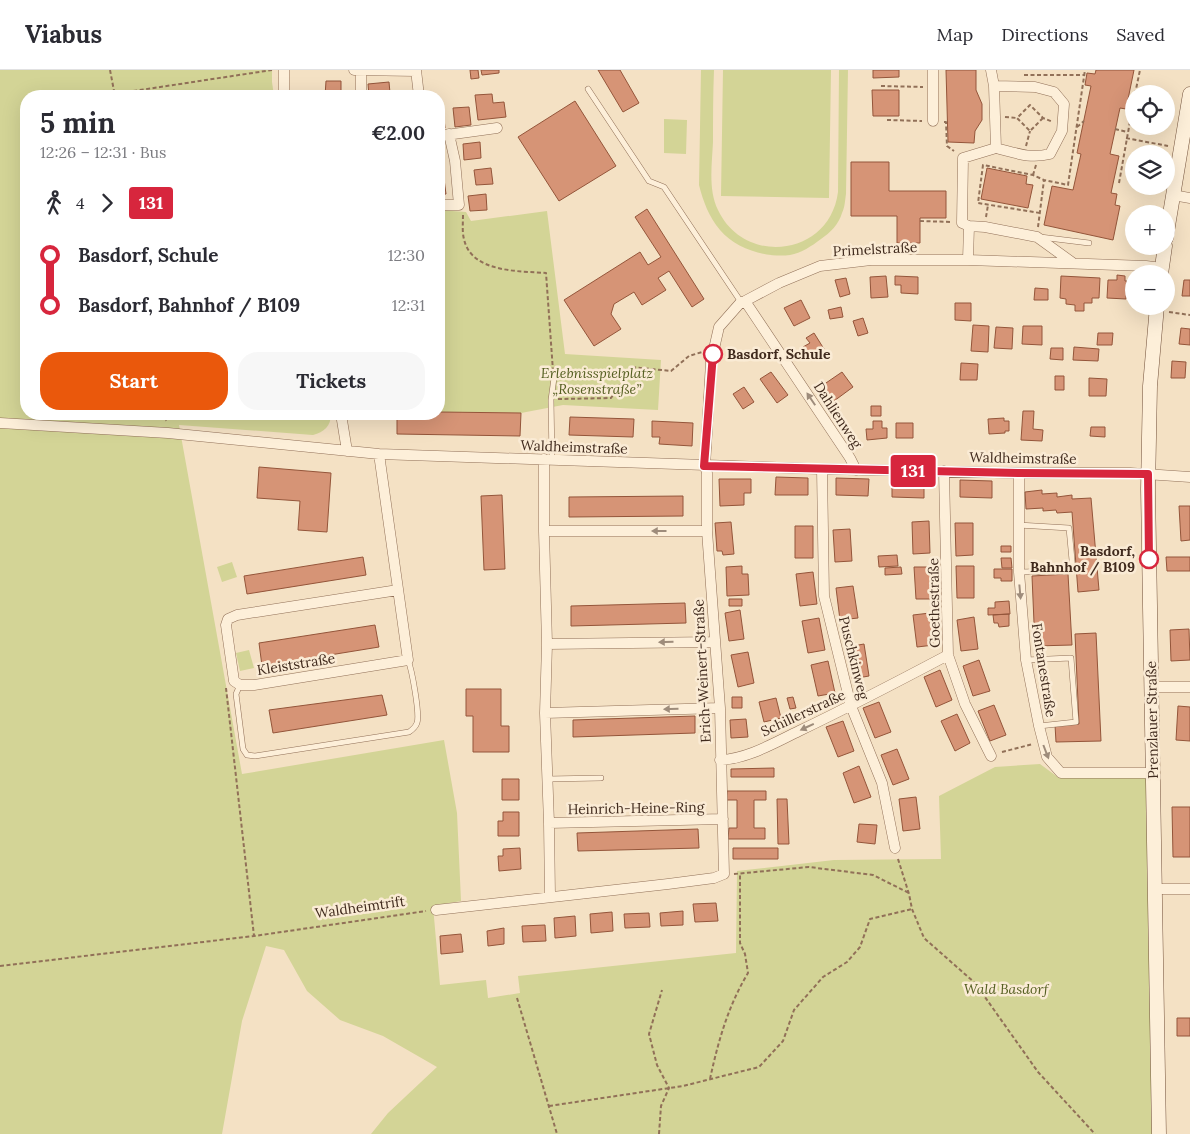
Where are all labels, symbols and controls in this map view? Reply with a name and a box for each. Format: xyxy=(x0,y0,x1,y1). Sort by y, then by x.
text: Viabus xyxy=(25,19,102,50)
text: Map xyxy=(937,23,973,46)
text: Directions xyxy=(1001,23,1088,46)
text: Saved xyxy=(1116,23,1165,46)
map controls xyxy=(1125,85,1175,315)
button: locate xyxy=(1125,85,1175,135)
text: 5 min xyxy=(40,105,115,141)
text: €2.00 xyxy=(371,121,425,145)
text: 12:26 – 12:31 · Bus xyxy=(40,142,166,162)
button: layers xyxy=(1125,145,1175,195)
icon: walk xyxy=(40,189,68,217)
icon: forward xyxy=(93,189,121,217)
text: 131 xyxy=(139,191,163,214)
text: 4 xyxy=(76,193,85,213)
button: + xyxy=(1125,205,1175,255)
street label: Primelstraße xyxy=(832,238,918,260)
text: Basdorf, Schule xyxy=(78,243,219,267)
text: 12:30 xyxy=(388,245,425,265)
button: − xyxy=(1125,265,1175,315)
text: Basdorf, Bahnhof / B109 xyxy=(78,293,300,317)
text: 12:31 xyxy=(392,295,425,315)
marker: Basdorf, Schule xyxy=(703,344,723,364)
place label: Basdorf, Schule xyxy=(727,345,831,363)
button: Start xyxy=(40,352,228,410)
button: Tickets xyxy=(238,352,425,410)
park label: Erlebnisspielplatz „Rosenstraße” xyxy=(541,364,654,398)
street label: Dahlienweg xyxy=(810,378,866,452)
one-way arrow xyxy=(806,392,816,406)
street label: Waldheimstraße xyxy=(520,436,628,458)
street label: Waldheimstraße xyxy=(969,448,1077,468)
line badge: 131 xyxy=(884,455,942,487)
text: 131 xyxy=(901,459,925,482)
one-way arrow xyxy=(650,527,666,535)
place label: Basdorf, Bahnhof / B109 xyxy=(1030,542,1135,576)
marker: Basdorf, Bahnhof / B109 xyxy=(1139,549,1159,569)
street label: Goethestraße xyxy=(924,557,944,648)
one-way arrow xyxy=(1016,584,1024,600)
street label: Erich-Weinert-Straße xyxy=(689,598,715,743)
street label: Puschkinweg xyxy=(835,614,873,702)
street label: Fontanestraße xyxy=(1028,622,1060,719)
one-way arrow xyxy=(658,638,674,646)
street label: Kleiststraße xyxy=(256,649,337,679)
street label: Prenzlauer Straße xyxy=(1142,660,1162,779)
street label: Schillerstraße xyxy=(758,685,848,740)
one-way arrow xyxy=(663,705,679,713)
one-way arrow xyxy=(800,724,814,732)
one-way arrow xyxy=(1042,745,1050,760)
street label: Heinrich-Heine-Ring xyxy=(567,798,705,818)
street label: Waldheimtrift xyxy=(314,892,407,922)
park label: Wald Basdorf xyxy=(964,980,1050,998)

